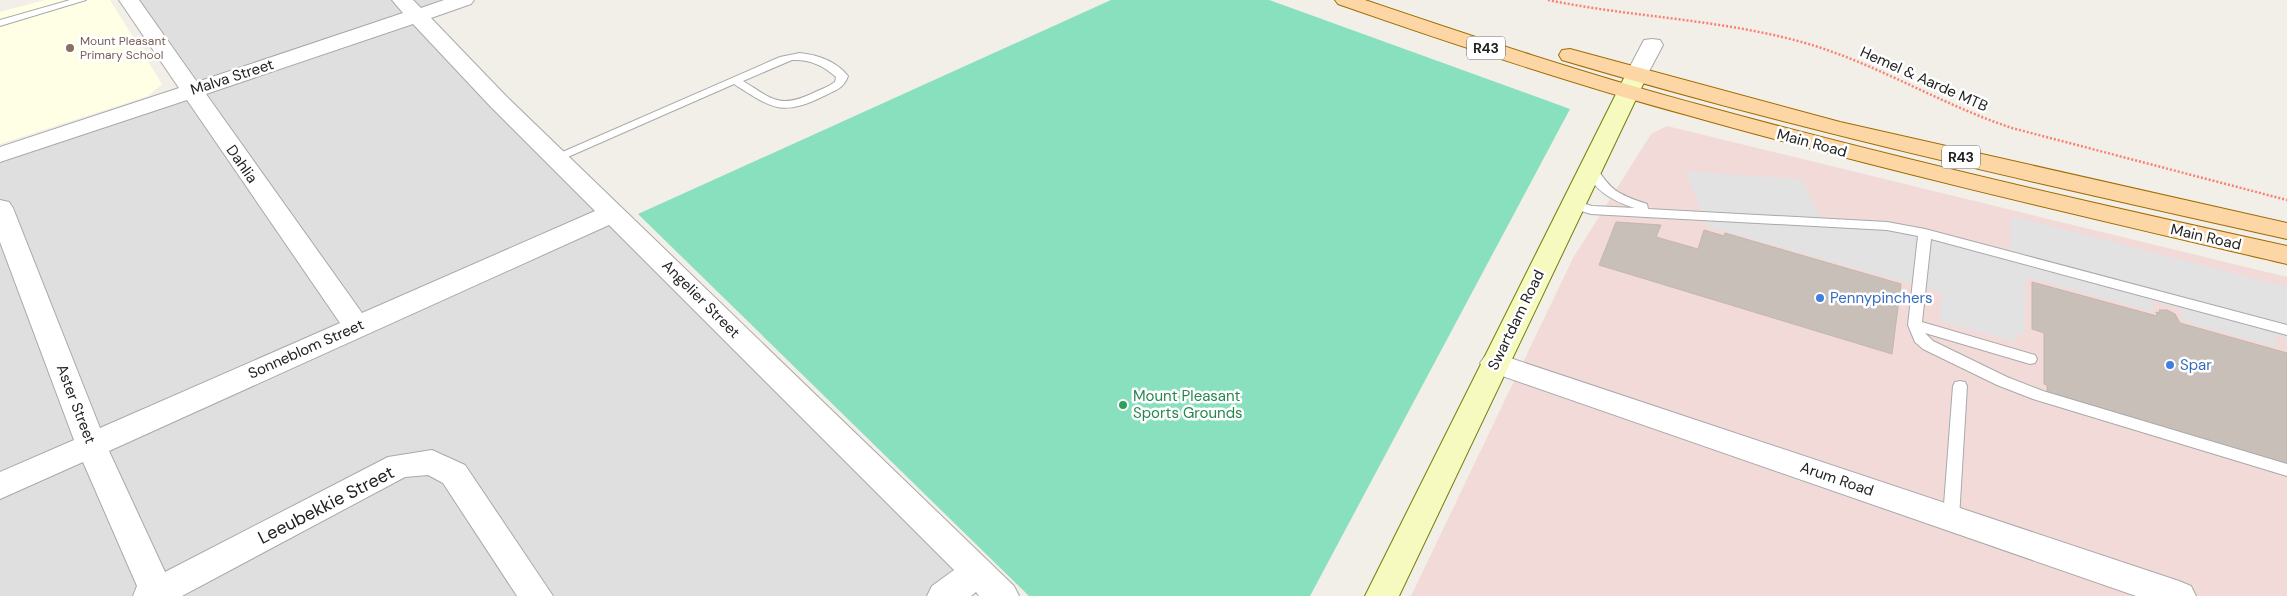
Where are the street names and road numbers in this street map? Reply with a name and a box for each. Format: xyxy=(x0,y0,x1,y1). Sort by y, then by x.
road number: R43 xyxy=(1467,36,1505,59)
street label: Hemel & Aarde MTB xyxy=(1857,42,1991,116)
street label: Malva Street xyxy=(188,54,276,100)
street label: Main Road xyxy=(1775,124,1849,162)
street label: Dahlia xyxy=(222,141,262,187)
road number: R43 xyxy=(1942,146,1980,168)
street label: Main Road xyxy=(2169,219,2243,255)
street label: Angelier Street xyxy=(658,256,744,342)
street label: Swartdam Road xyxy=(1483,267,1549,373)
street label: Sonneblom Street xyxy=(245,314,367,384)
street label: Aster Street xyxy=(52,361,100,447)
street label: Arum Road xyxy=(1798,457,1876,501)
street label: Leeubekkie Street xyxy=(254,460,398,550)

